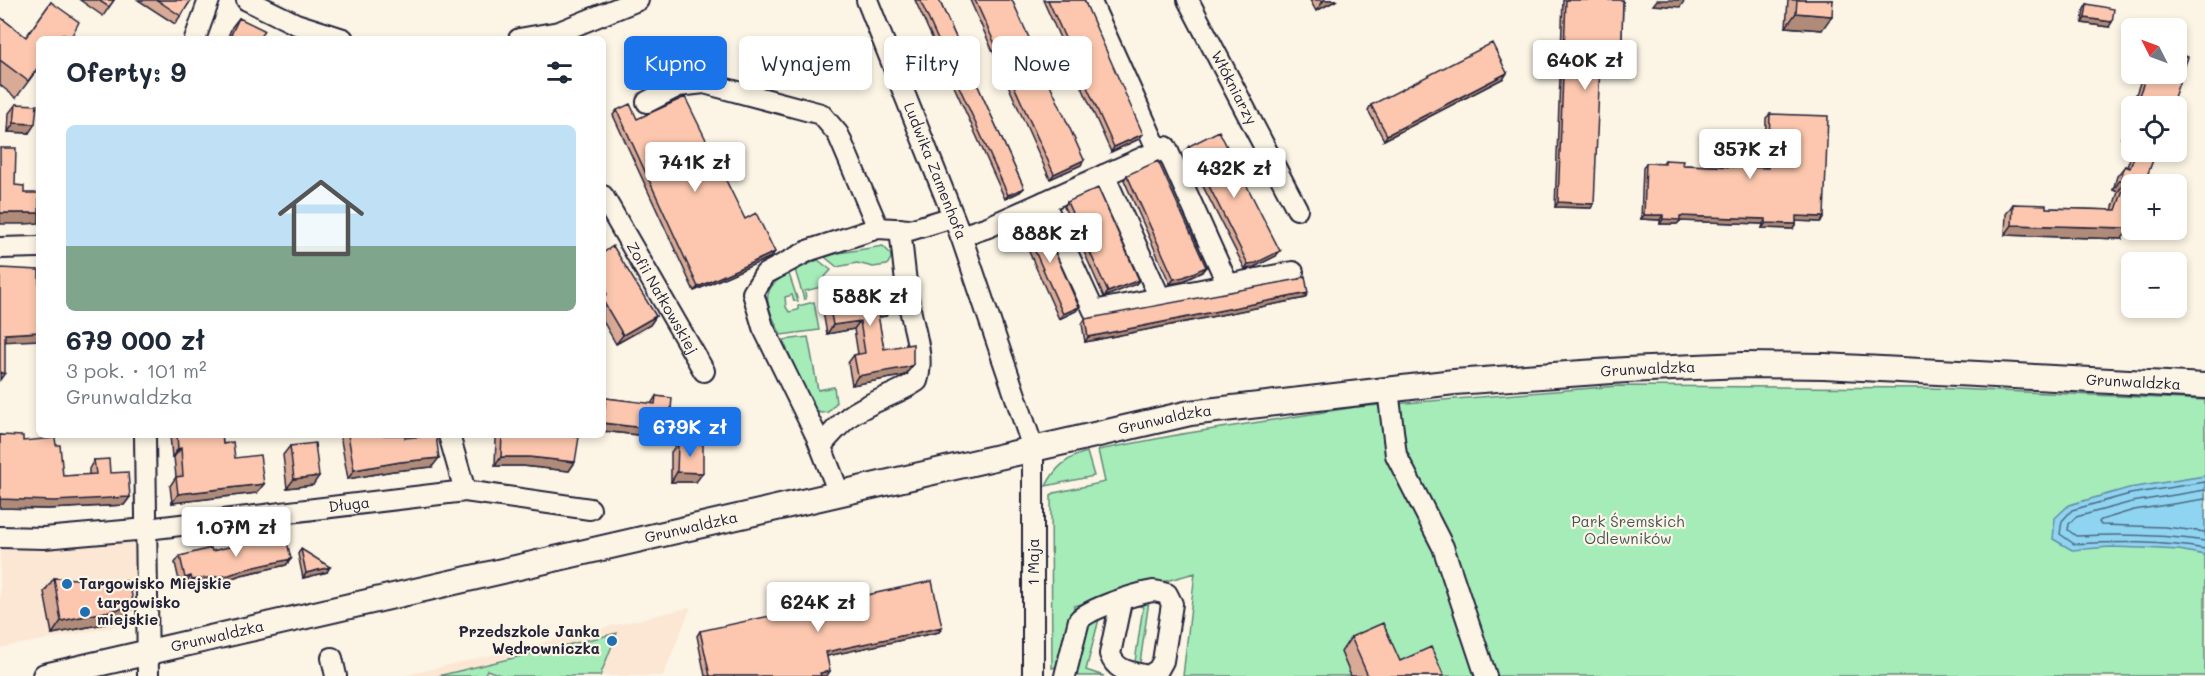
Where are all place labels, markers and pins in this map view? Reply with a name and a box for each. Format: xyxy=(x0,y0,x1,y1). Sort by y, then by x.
pin: 640K zł xyxy=(1530,40,1640,91)
pin: 357K zł xyxy=(1695,129,1805,180)
pin: 741K zł xyxy=(640,142,750,193)
pin: 432K zł xyxy=(1179,148,1289,199)
pin: 888K zł xyxy=(995,213,1105,264)
pin: 588K zł xyxy=(815,276,925,327)
pin: 679K zł xyxy=(635,407,745,458)
pin: 1.07M zł xyxy=(174,507,298,558)
place label: Targowisko Miejskie xyxy=(79,573,231,593)
marker: Targowisko Miejskie xyxy=(60,577,74,591)
pin: 624K zł xyxy=(763,582,873,633)
place label: targowisko miejskie xyxy=(97,592,180,629)
marker: targowisko miejskie xyxy=(78,605,92,619)
place label: Przedszkole Janka Wędrowniczka xyxy=(458,621,600,658)
marker: Przedszkole Janka Wędrowniczka xyxy=(605,634,619,648)

